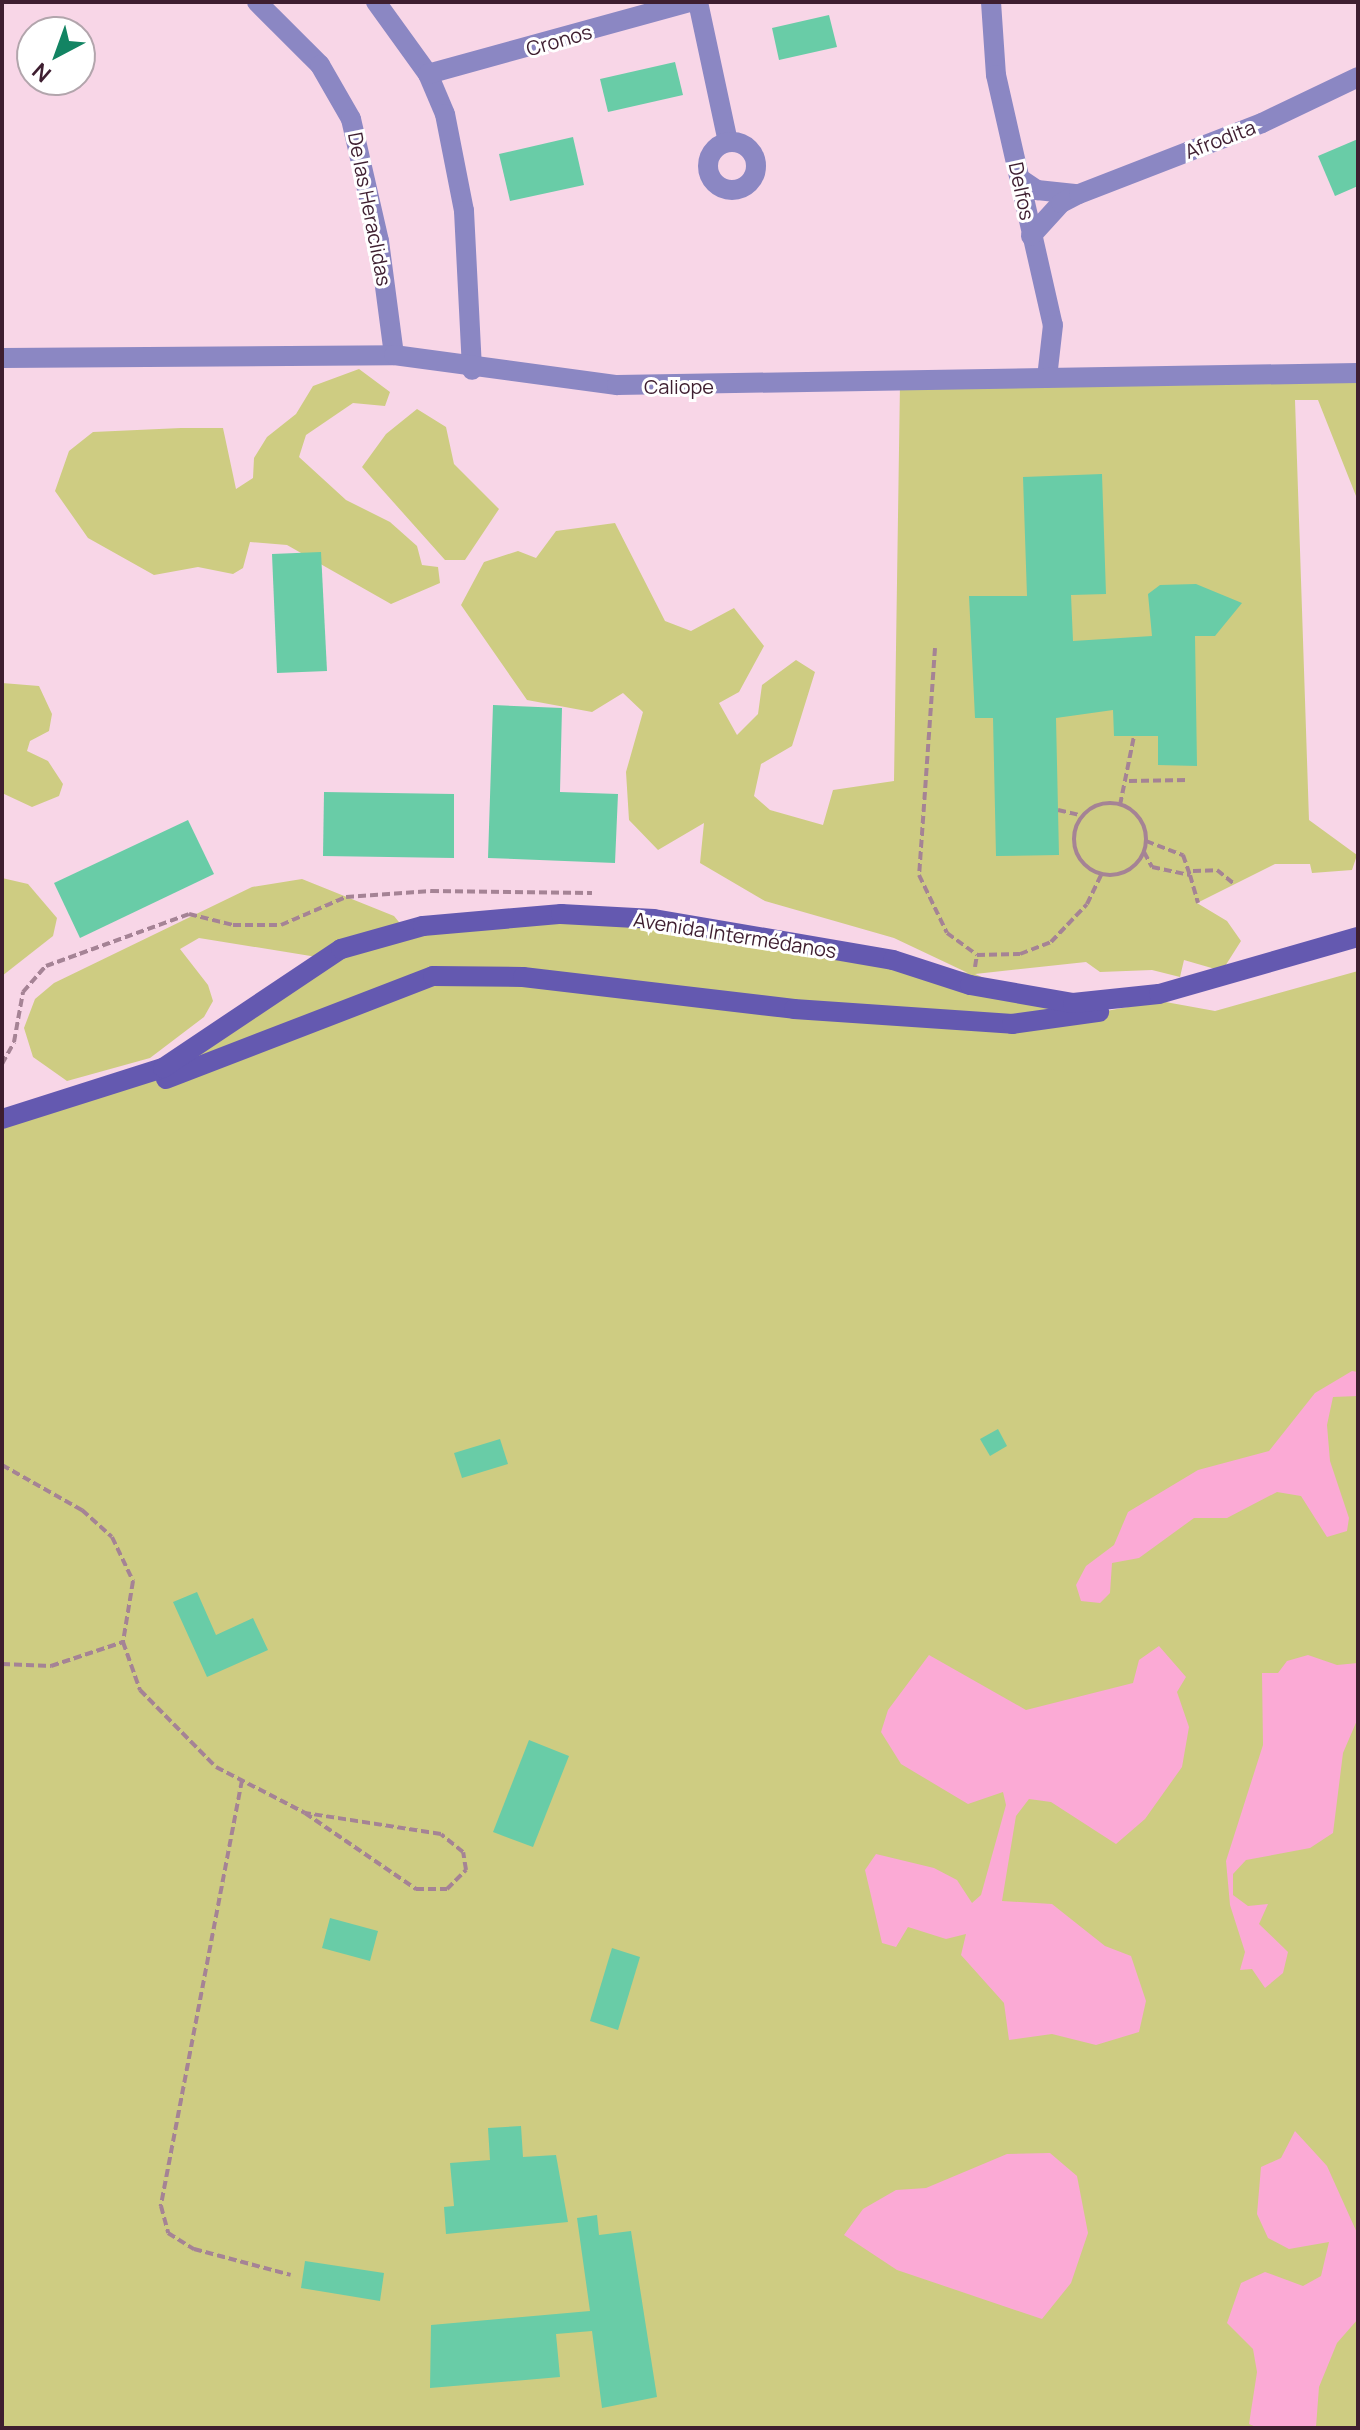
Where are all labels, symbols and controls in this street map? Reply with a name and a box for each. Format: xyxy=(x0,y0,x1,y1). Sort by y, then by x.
north arrow xyxy=(16,16,96,96)
street label: Cronos xyxy=(523,19,595,61)
text: N xyxy=(26,56,57,89)
street label: Afrodita xyxy=(1181,115,1259,163)
street label: De las Heraclidas xyxy=(343,130,397,288)
street label: Delfos xyxy=(1004,160,1040,222)
street label: Caliope xyxy=(644,374,714,398)
street label: Avenida Intermédanos xyxy=(632,907,838,963)

